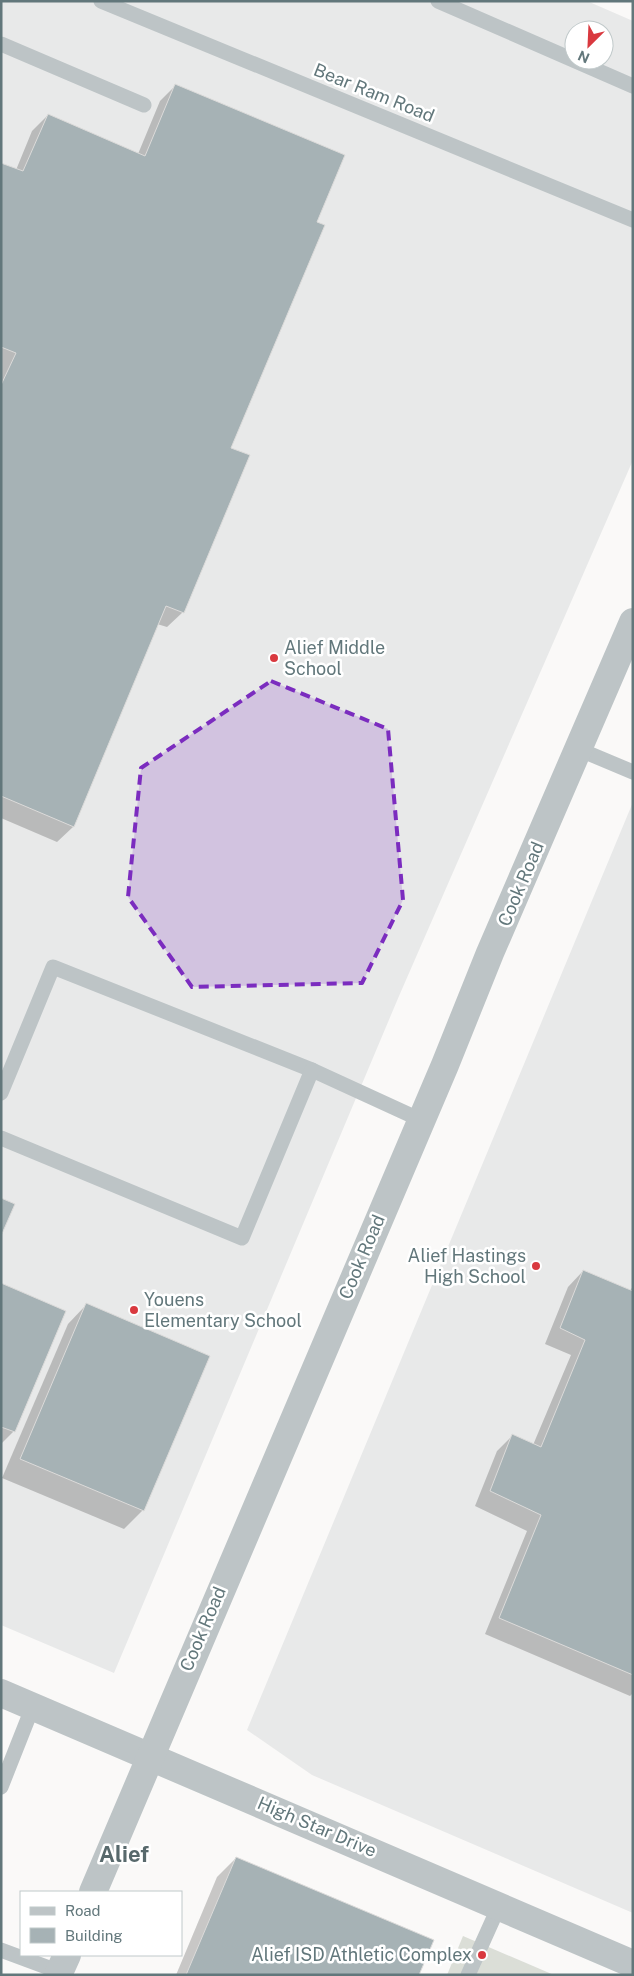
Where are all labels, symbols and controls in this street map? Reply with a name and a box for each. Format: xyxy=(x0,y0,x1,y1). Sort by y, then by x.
north arrow xyxy=(564,20,614,70)
text: N xyxy=(575,47,592,66)
street label: Bear Ram Road xyxy=(311,59,438,126)
place label: Alief Middle School xyxy=(284,637,385,679)
marker: Alief Middle School xyxy=(268,652,280,664)
street label: Cook Road xyxy=(493,838,548,929)
street label: Cook Road xyxy=(334,1211,389,1302)
place label: Alief Hastings High School xyxy=(408,1245,526,1287)
marker: Alief Hastings High School xyxy=(530,1260,542,1272)
place label: Youens Elementary School xyxy=(144,1289,302,1331)
marker: Youens Elementary School xyxy=(128,1304,140,1316)
street label: Cook Road xyxy=(175,1583,230,1674)
street label: High Star Drive xyxy=(255,1792,380,1861)
district label: Alief xyxy=(99,1841,149,1867)
legend xyxy=(20,1891,182,1956)
text: Road xyxy=(65,1902,101,1919)
text: Building xyxy=(65,1927,123,1944)
place label: Alief ISD Athletic Complex xyxy=(251,1944,472,1965)
marker: Alief ISD Athletic Complex xyxy=(476,1949,488,1961)

